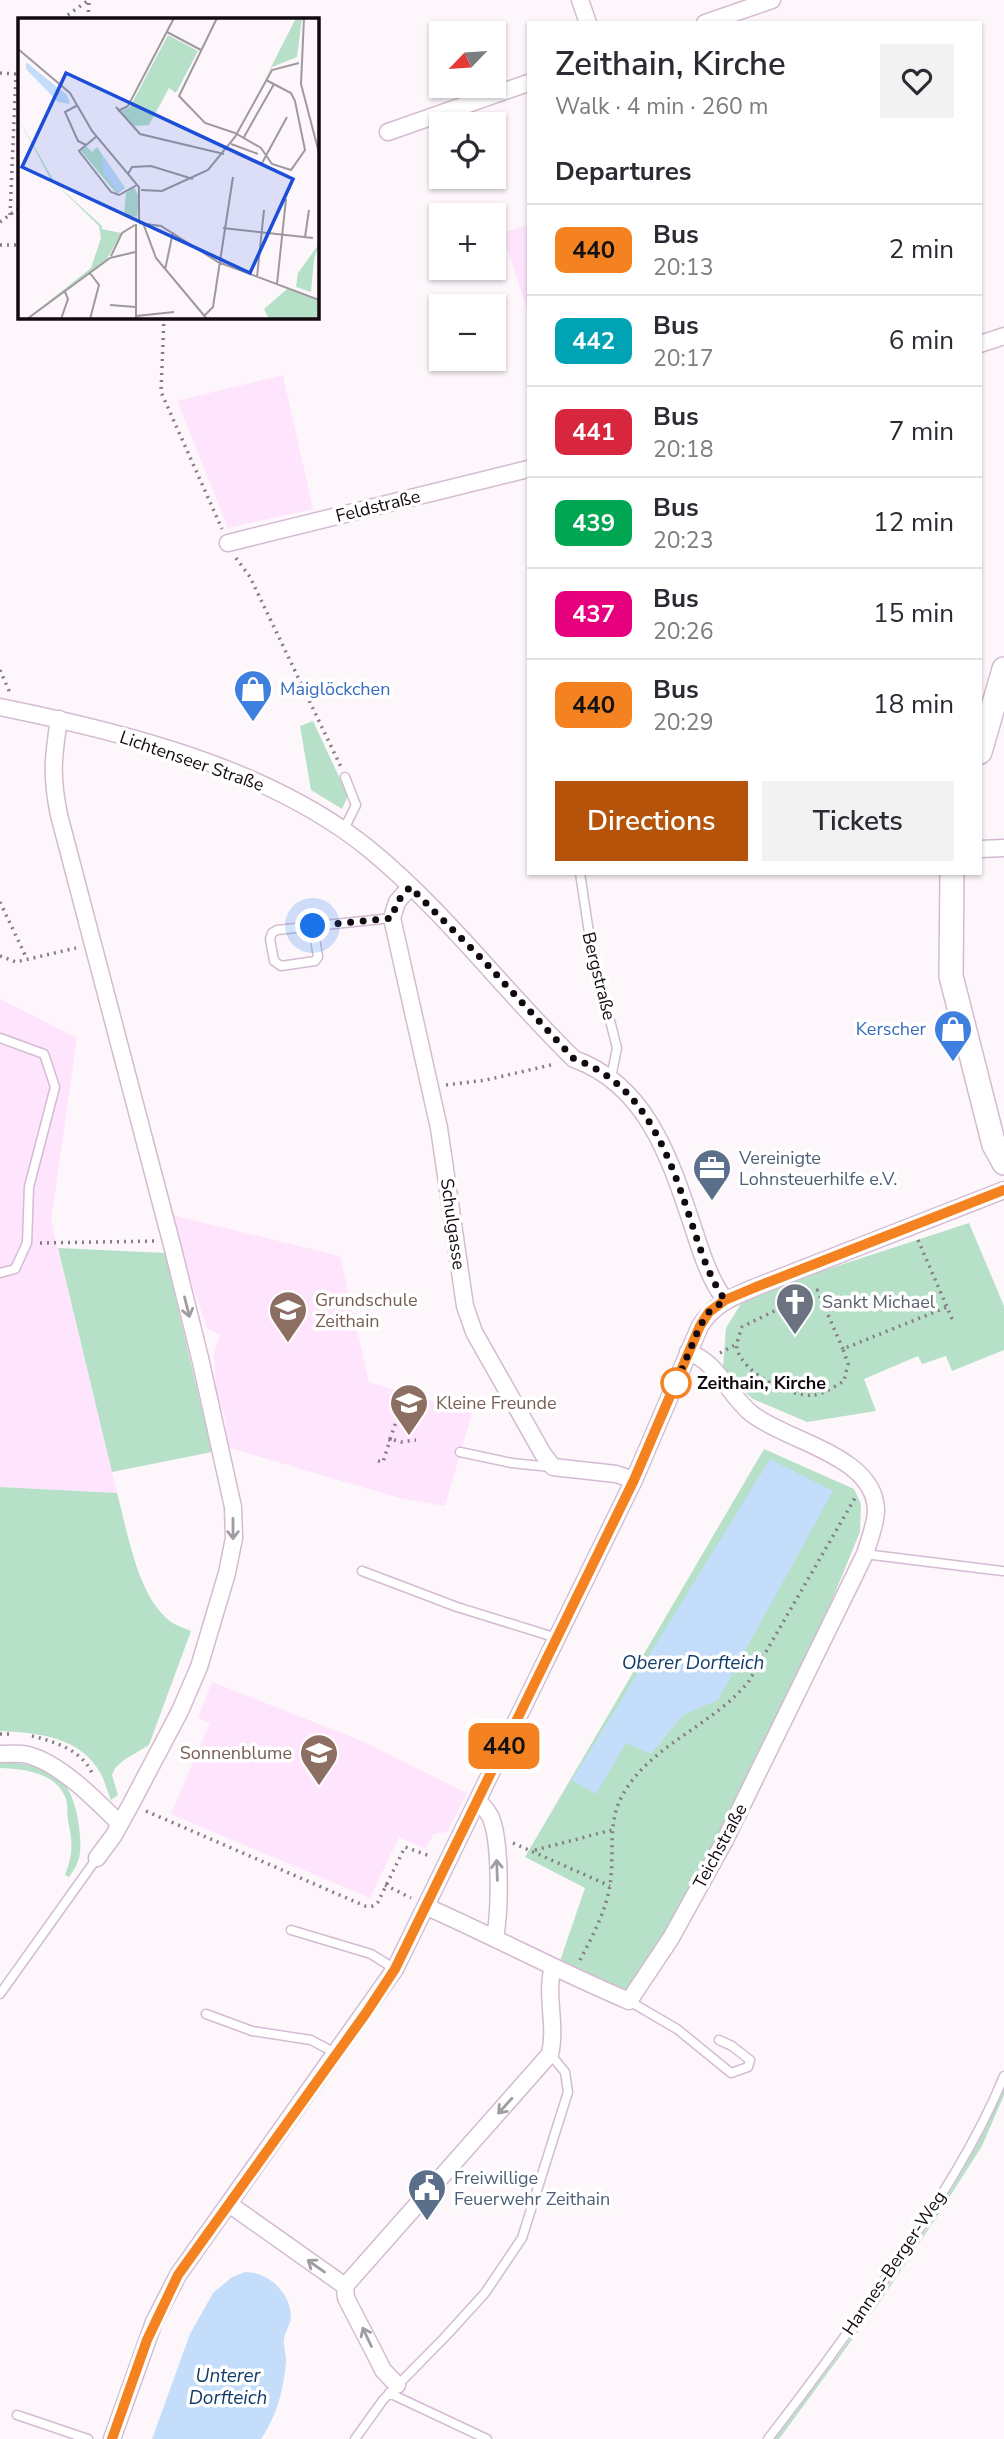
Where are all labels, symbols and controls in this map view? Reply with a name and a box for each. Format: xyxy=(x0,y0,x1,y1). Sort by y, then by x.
inset map xyxy=(18,18,318,318)
north arrow xyxy=(429,21,506,98)
map controls xyxy=(429,21,506,371)
text: Zeithain, Kirche xyxy=(555,42,786,87)
button: heart xyxy=(880,44,954,118)
text: Walk · 4 min · 260 m xyxy=(555,91,768,122)
button: locate xyxy=(429,112,506,189)
text: Departures xyxy=(555,154,691,189)
button: + xyxy=(429,203,506,280)
text: Bus xyxy=(653,217,699,252)
text: 2 min xyxy=(889,232,954,267)
text: 440 xyxy=(572,234,615,266)
text: 20:13 xyxy=(653,252,713,283)
button: − xyxy=(429,294,506,371)
text: Bus xyxy=(653,308,699,343)
text: 6 min xyxy=(889,323,954,358)
text: 442 xyxy=(572,325,615,357)
text: 20:17 xyxy=(653,343,713,374)
text: Bus xyxy=(653,399,699,434)
text: 7 min xyxy=(889,414,954,449)
text: 441 xyxy=(572,416,615,448)
text: 20:18 xyxy=(653,434,713,465)
street label: Feldstraße xyxy=(333,484,423,528)
text: Bus xyxy=(653,490,699,525)
text: 12 min xyxy=(873,505,954,540)
text: 439 xyxy=(572,507,615,539)
text: 20:23 xyxy=(653,525,713,556)
text: Bus xyxy=(653,581,699,616)
text: 15 min xyxy=(873,596,954,631)
text: 437 xyxy=(572,598,615,630)
text: 20:26 xyxy=(653,616,713,647)
shop icon: Maiglöckchen xyxy=(232,668,274,723)
text: Bus xyxy=(653,672,699,707)
place label: Maiglöckchen xyxy=(280,677,390,701)
text: 18 min xyxy=(873,687,954,722)
text: 440 xyxy=(572,689,615,721)
text: 20:29 xyxy=(653,707,713,738)
street label: Lichtenseer Straße xyxy=(117,725,267,797)
button: Directions xyxy=(555,781,748,861)
button: Tickets xyxy=(762,781,954,861)
your location xyxy=(295,908,330,943)
street label: Bergstraße xyxy=(576,929,622,1023)
shop icon: Kerscher xyxy=(932,1008,974,1063)
place label: Kerscher xyxy=(856,1017,927,1041)
place label: Vereinigte Lohnsteuerhilfe e.V. xyxy=(738,1146,897,1191)
office icon: Vereinigte Lohnsteuerhilfe e.V. xyxy=(691,1147,733,1202)
street label: Schulgasse xyxy=(435,1177,471,1271)
church icon: Sankt Michael xyxy=(774,1281,816,1336)
place label: Grundschule Zeithain xyxy=(315,1288,417,1333)
school or university icon: Grundschule Zeithain xyxy=(267,1289,309,1344)
place label: Sankt Michael xyxy=(822,1290,936,1314)
one-way arrow xyxy=(181,1295,194,1317)
marker: Zeithain, Kirche xyxy=(661,1368,691,1398)
place label: Zeithain, Kirche xyxy=(697,1371,826,1395)
school or university icon: Kleine Freunde xyxy=(388,1382,430,1437)
place label: Kleine Freunde xyxy=(436,1391,557,1415)
one-way arrow xyxy=(226,1517,240,1540)
water label: Oberer Dorfteich xyxy=(622,1650,764,1676)
line badge: 440 xyxy=(464,1723,544,1769)
text: 440 xyxy=(482,1730,526,1762)
school or university icon: Sonnenblume xyxy=(298,1732,340,1787)
place label: Sonnenblume xyxy=(180,1741,292,1765)
street label: Teichstraße xyxy=(688,1799,752,1893)
one-way arrow xyxy=(490,1859,504,1882)
one-way arrow xyxy=(497,2097,513,2115)
place label: Freiwillige Feuerwehr Zeithain xyxy=(454,2166,610,2211)
public building icon: Freiwillige Feuerwehr Zeithain xyxy=(406,2167,448,2222)
street label: Hannes-Berger-Weg xyxy=(837,2186,951,2340)
one-way arrow xyxy=(307,2259,326,2273)
one-way arrow xyxy=(360,2327,373,2349)
water label: Unterer Dorfteich xyxy=(189,2363,267,2411)

